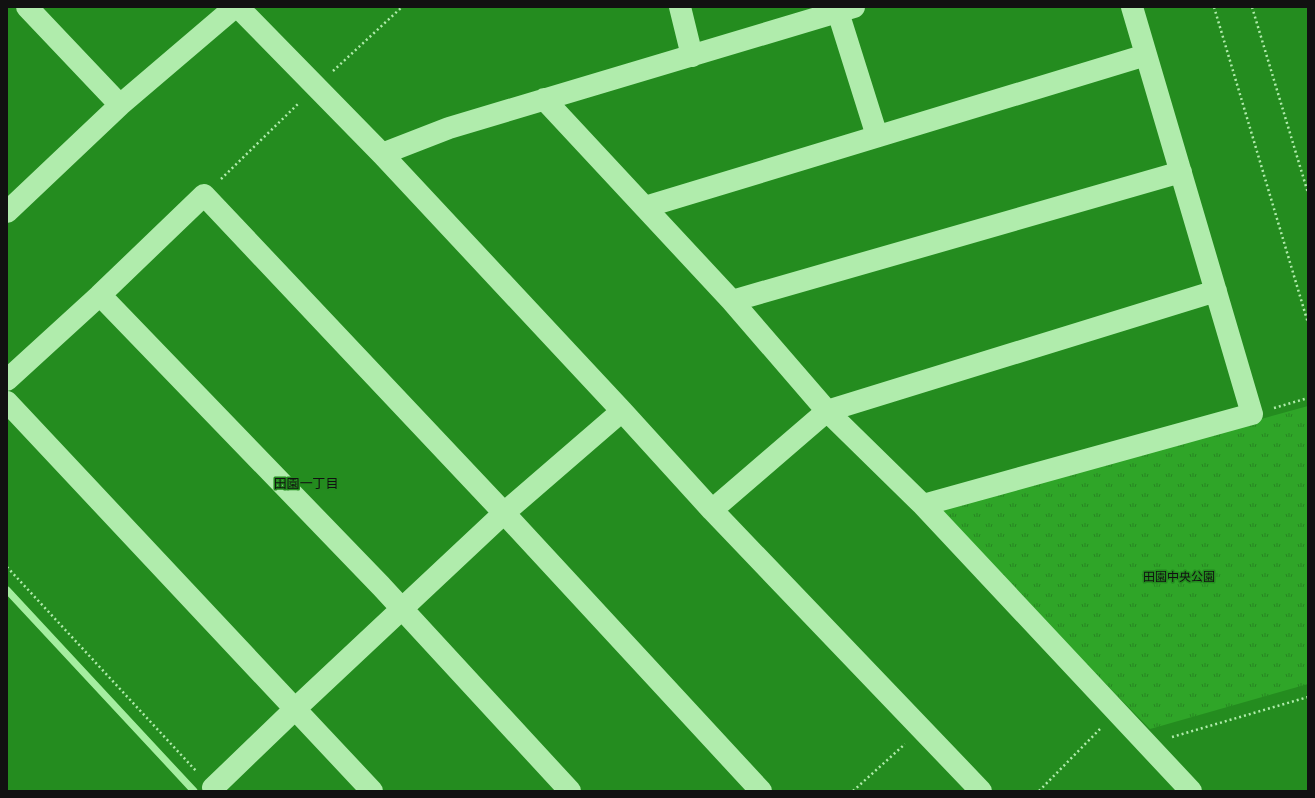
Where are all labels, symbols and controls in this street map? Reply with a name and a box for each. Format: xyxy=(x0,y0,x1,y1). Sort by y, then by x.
district label: 田園一丁目 xyxy=(273,475,339,491)
park label: 田園中央公園 xyxy=(1143,569,1215,583)

